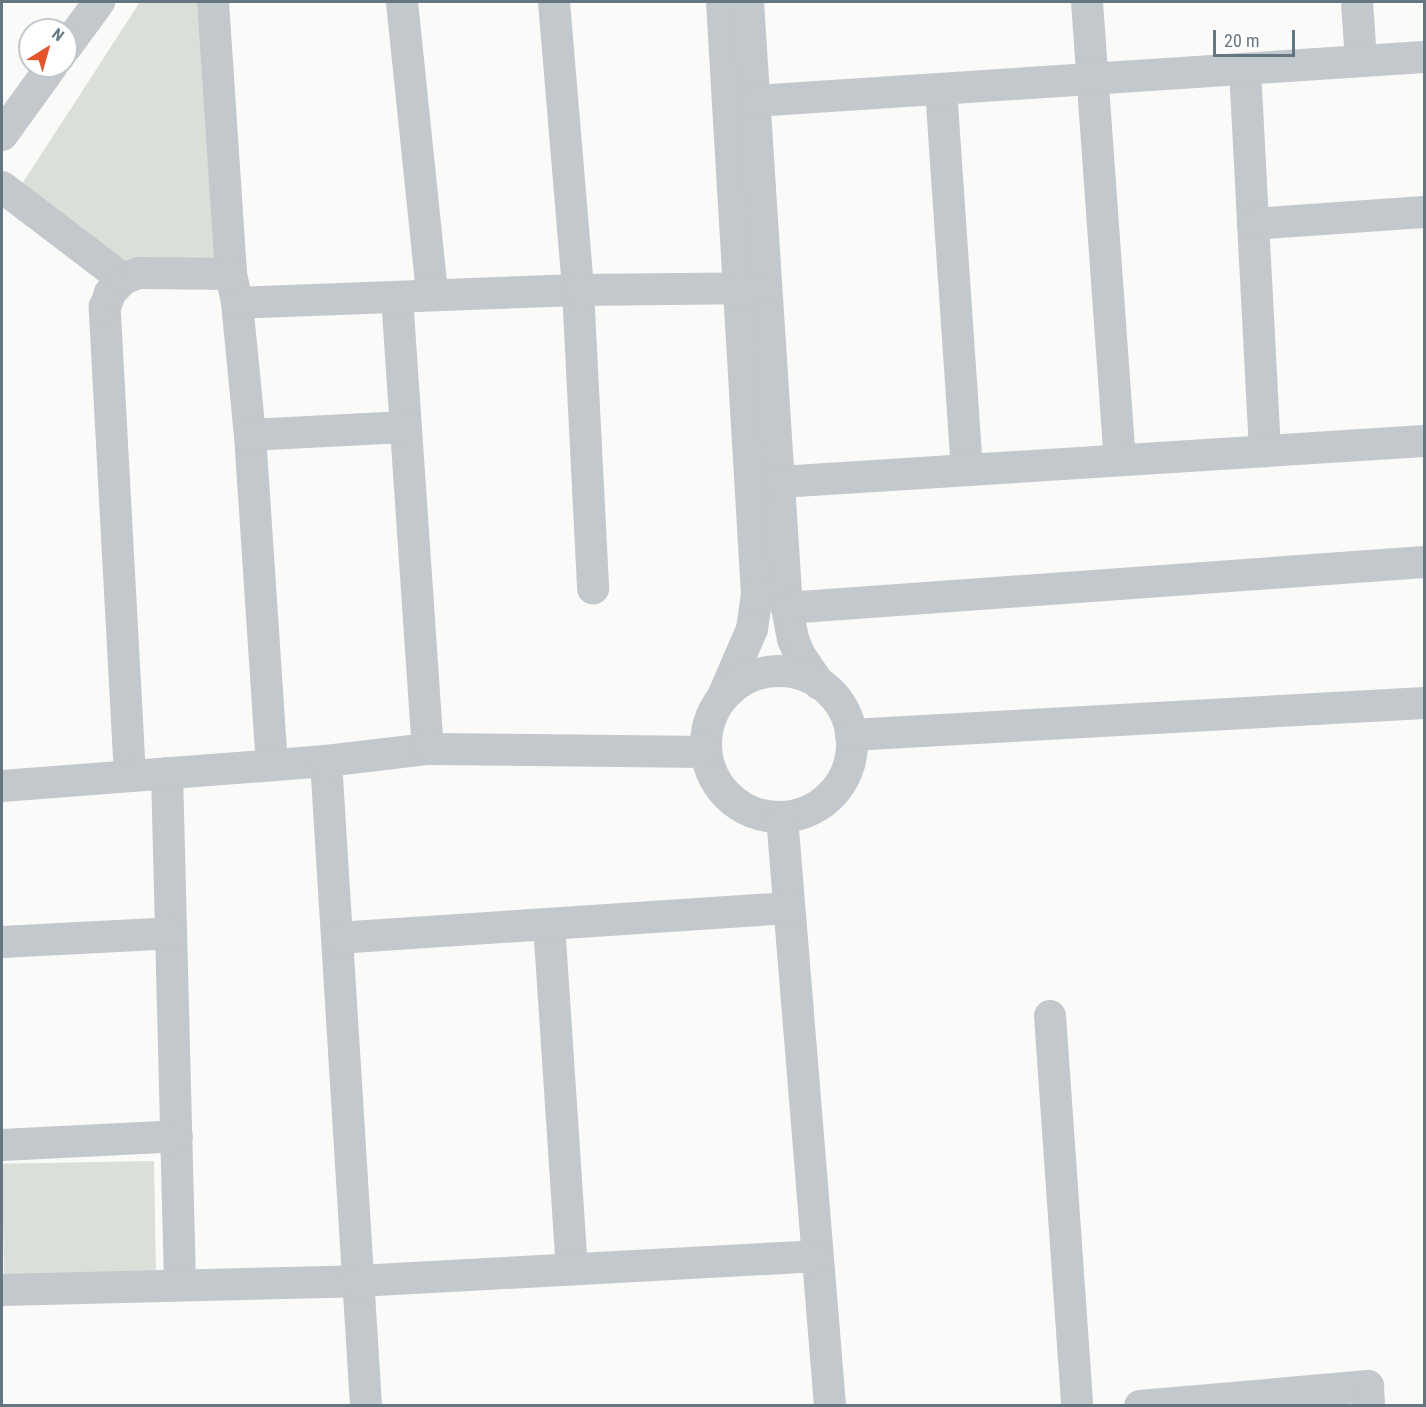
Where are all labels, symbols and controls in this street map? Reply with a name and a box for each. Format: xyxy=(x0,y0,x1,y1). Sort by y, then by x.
north arrow xyxy=(18,18,78,78)
scale bar xyxy=(1216,18,1298,56)
text: N xyxy=(48,24,68,45)
text: 20 m xyxy=(1224,30,1259,51)

